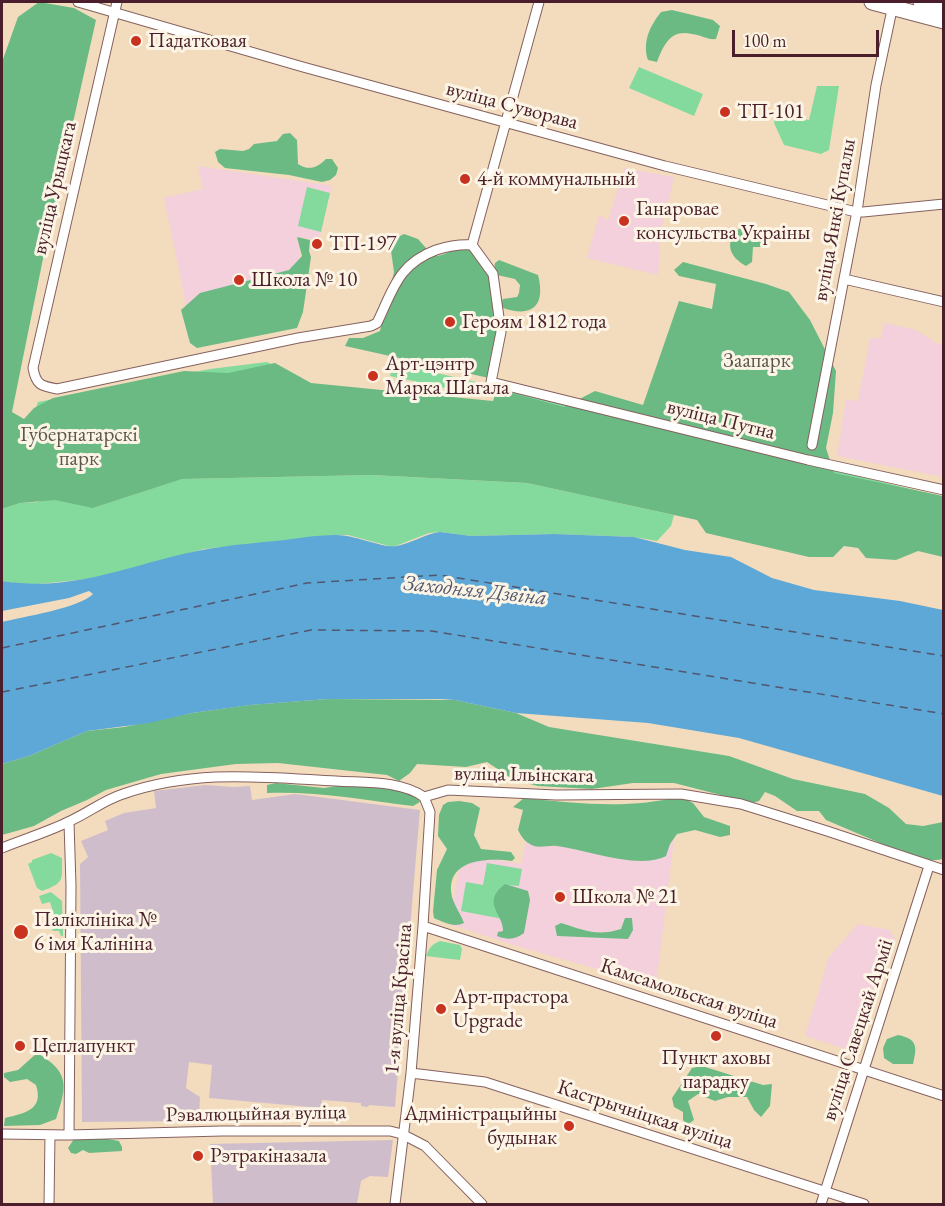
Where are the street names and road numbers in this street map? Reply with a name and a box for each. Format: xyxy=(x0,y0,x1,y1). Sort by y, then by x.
street label: вуліца Суворава xyxy=(443,76,581,136)
street label: вуліца Урыцкага xyxy=(27,119,83,257)
street label: вуліца Янкі Купалы xyxy=(808,137,862,303)
street label: вуліца Путна xyxy=(664,394,778,446)
street label: вуліца Ільінскага xyxy=(454,761,594,789)
street label: 1-я вуліца Красіна xyxy=(380,923,418,1075)
street label: вуліца Савецкай Арміі xyxy=(817,936,899,1124)
street label: Камсамольская вуліца xyxy=(597,953,781,1035)
street label: Кастрычніцкая вуліца xyxy=(554,1075,736,1155)
street label: Рэвалюцыйная вуліца xyxy=(165,1100,347,1128)

